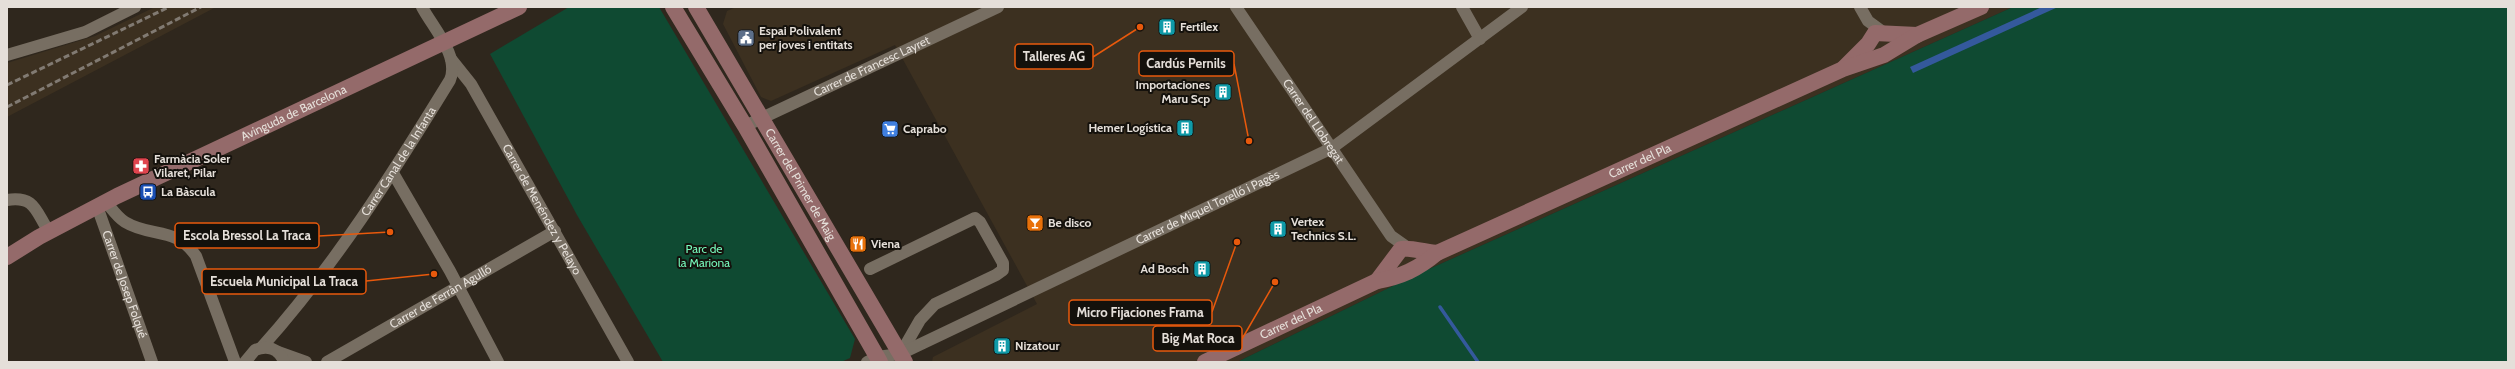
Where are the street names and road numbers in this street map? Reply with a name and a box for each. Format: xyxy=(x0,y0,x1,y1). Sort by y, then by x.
street label: Carrer de Francesc Layret xyxy=(811,32,932,100)
street label: Carrer del Llobregat xyxy=(1280,76,1348,166)
street label: Avinguda de Barcelona xyxy=(238,81,349,144)
street label: Carrer Canal de la Infanta xyxy=(357,104,439,219)
street label: Carrer del Primer de Maig xyxy=(762,126,840,244)
street label: Carrer del Pla xyxy=(1606,140,1674,181)
street label: Carrer de Menéndez y Pelayo xyxy=(499,141,585,278)
street label: Carrer de Miquel Torelló i Pagès xyxy=(1133,166,1281,248)
street label: Carrer de Josep Folqué xyxy=(99,228,151,340)
street label: Carrer de Ferràn Agulló xyxy=(387,261,494,332)
street label: Carrer del Pla xyxy=(1257,300,1324,342)

